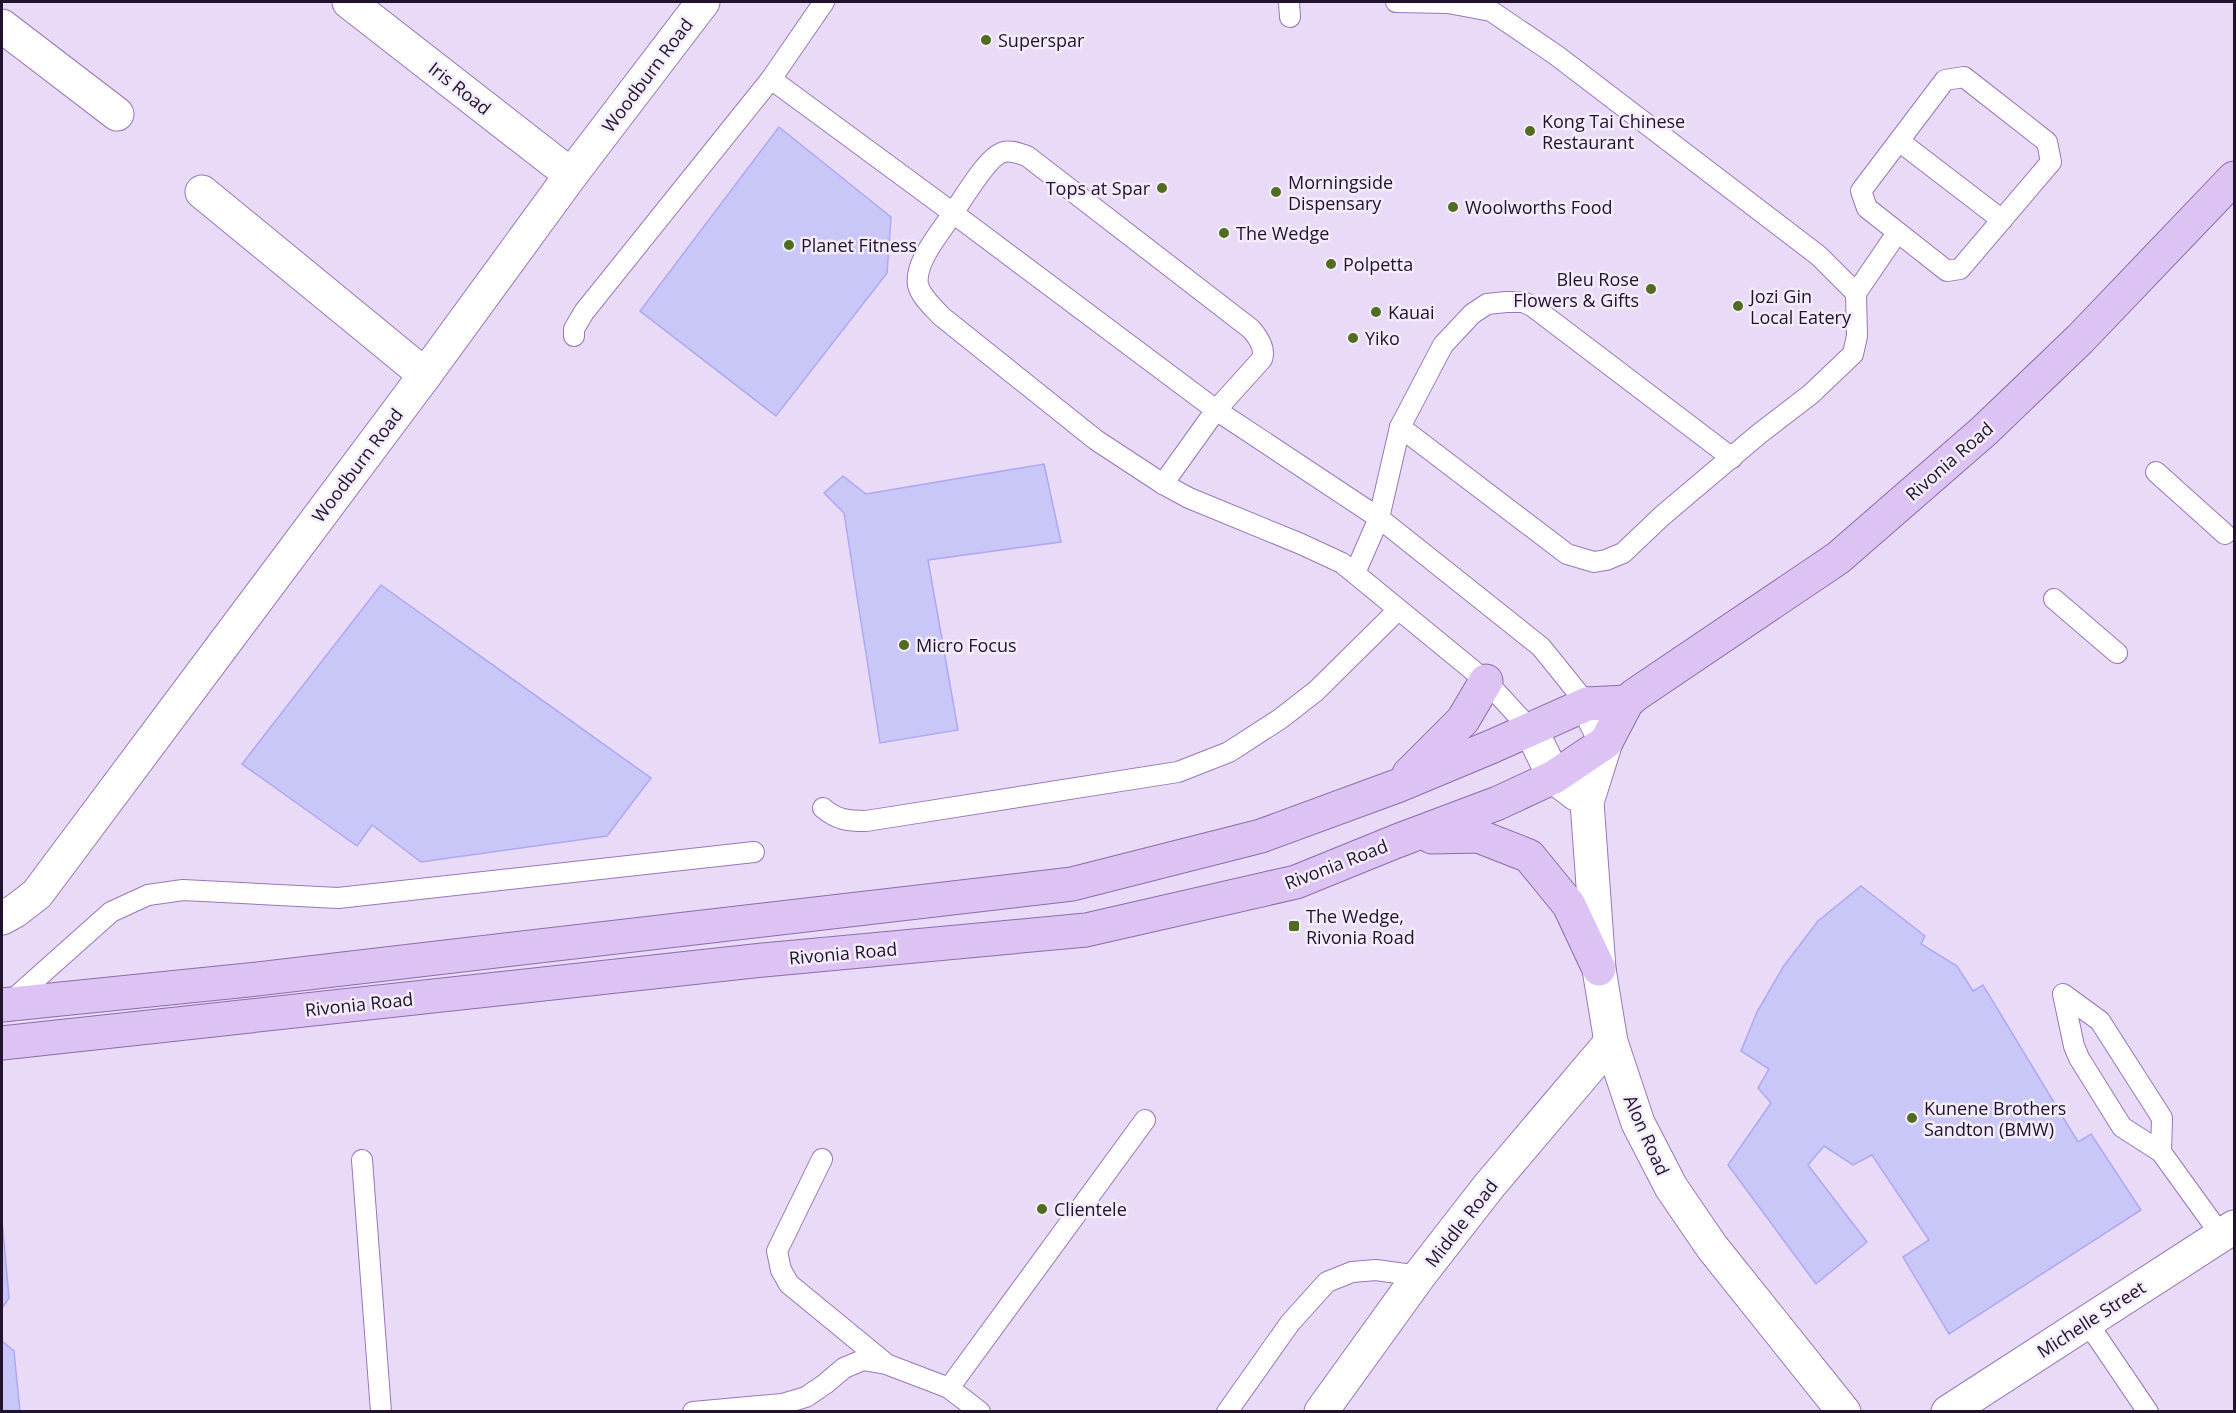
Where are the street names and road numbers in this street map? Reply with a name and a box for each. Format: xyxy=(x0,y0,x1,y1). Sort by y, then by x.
street label: Woodburn Road xyxy=(596,13,698,137)
street label: Iris Road xyxy=(424,56,496,120)
street label: Woodburn Road xyxy=(306,403,408,527)
street label: Rivonia Road xyxy=(1900,416,1998,506)
street label: Rivonia Road xyxy=(1281,833,1391,895)
street label: Rivonia Road xyxy=(788,936,898,970)
street label: Rivonia Road xyxy=(304,986,414,1022)
street label: Alon Road xyxy=(1619,1091,1675,1179)
street label: Middle Road xyxy=(1419,1174,1503,1272)
street label: Michelle Street xyxy=(2032,1275,2150,1363)

